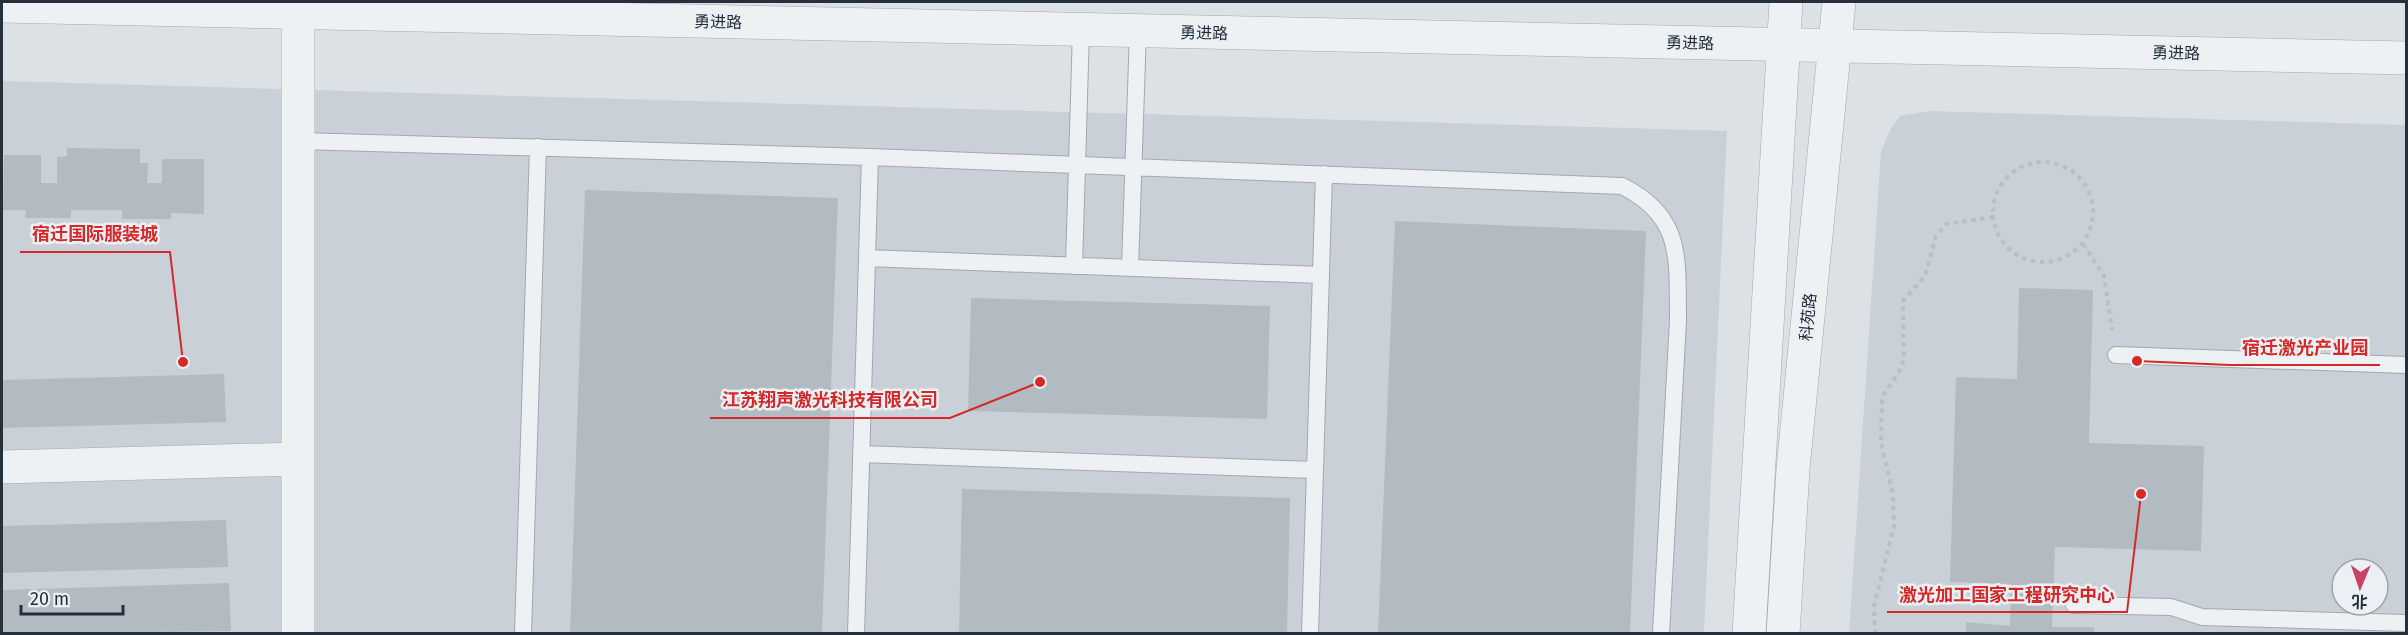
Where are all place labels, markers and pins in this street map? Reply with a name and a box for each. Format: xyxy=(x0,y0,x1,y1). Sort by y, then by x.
callout: 宿迁国际服装城 xyxy=(20,216,170,252)
callout: 宿迁激光产业园 xyxy=(2230,329,2380,365)
callout: 江苏翔声激光科技有限公司 xyxy=(710,382,950,418)
callout: 激光加工国家工程研究中心 xyxy=(1887,576,2127,612)

